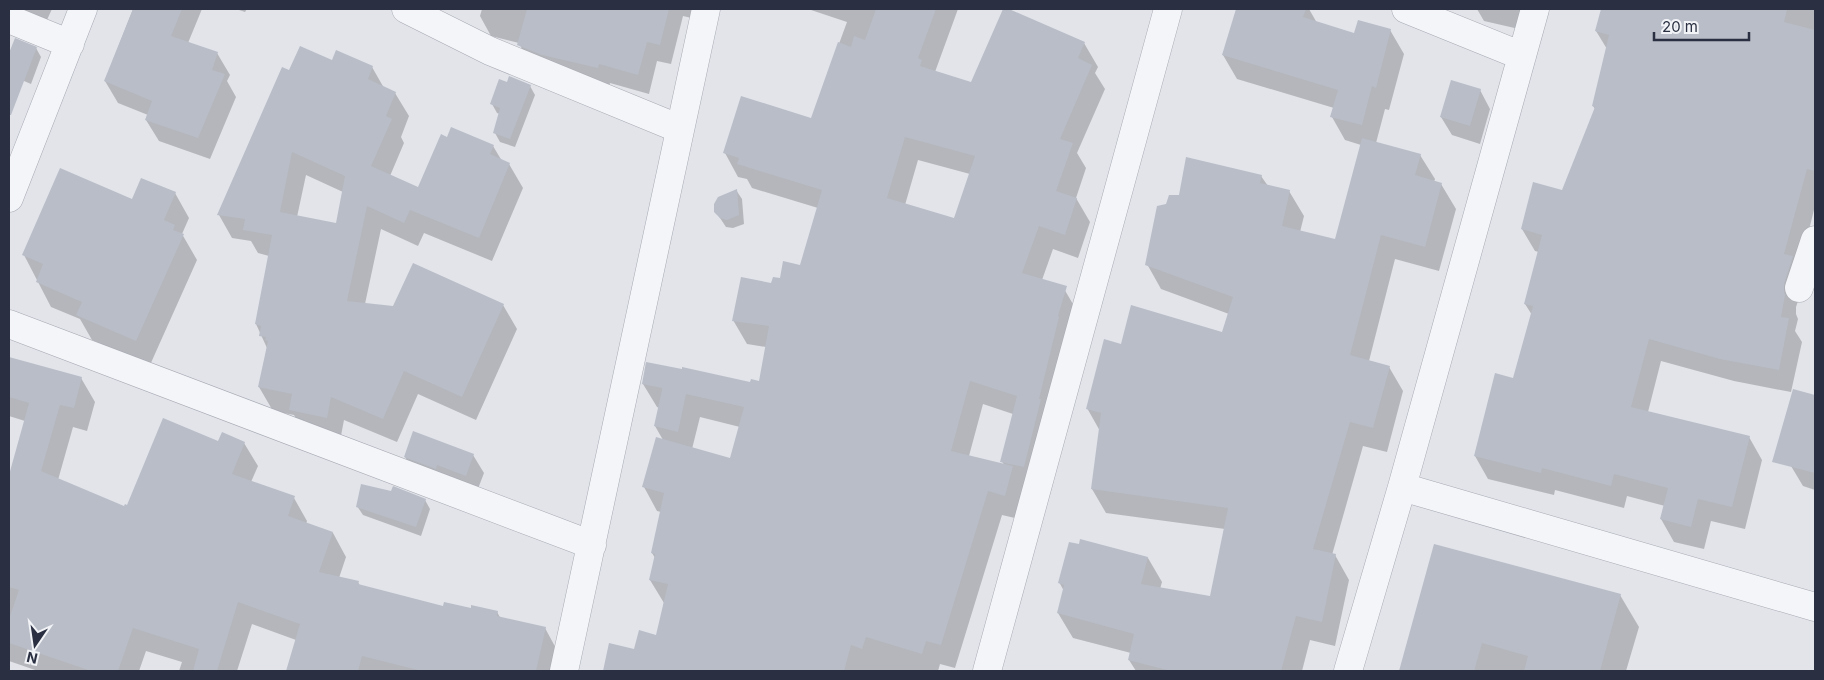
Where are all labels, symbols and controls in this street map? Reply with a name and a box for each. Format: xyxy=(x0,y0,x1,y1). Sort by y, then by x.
scale bar xyxy=(1654,10,1749,42)
text: 20 m xyxy=(1662,17,1698,36)
north arrow xyxy=(10,620,60,670)
text: N xyxy=(25,649,39,668)

